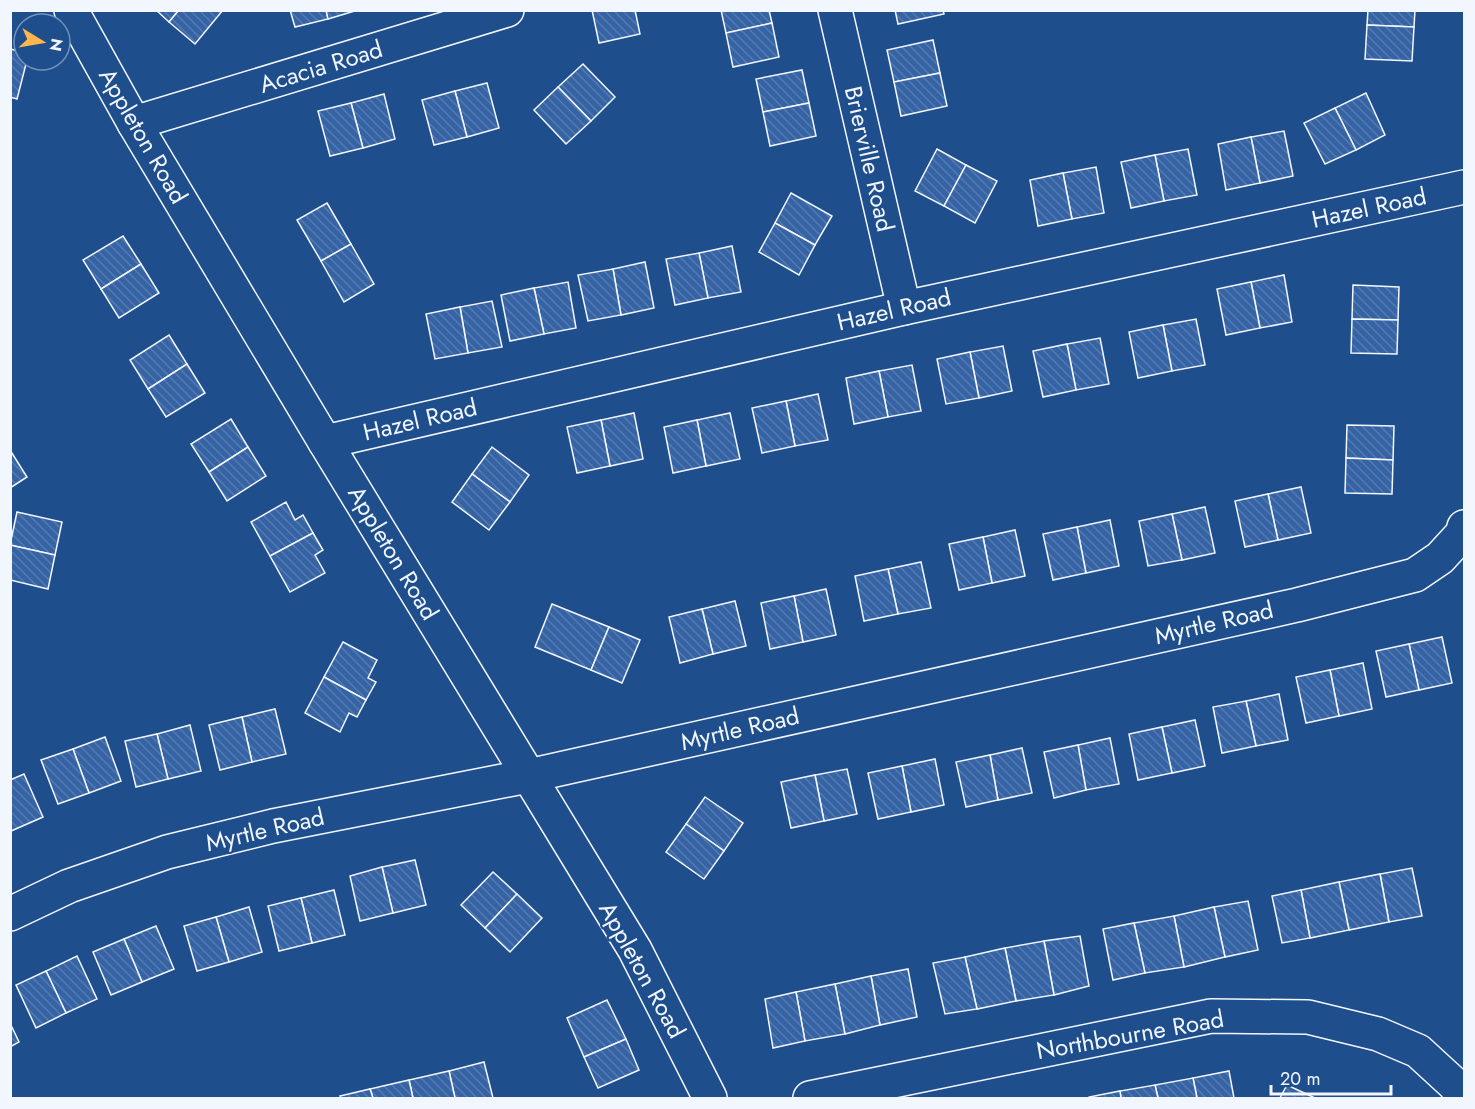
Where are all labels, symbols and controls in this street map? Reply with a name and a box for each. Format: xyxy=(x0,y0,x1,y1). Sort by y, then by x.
north arrow xyxy=(12,12,72,72)
street label: Acacia Road xyxy=(255,31,387,102)
text: N xyxy=(44,36,69,53)
street label: Appleton Road xyxy=(90,61,196,210)
street label: Brierville Road xyxy=(836,83,903,235)
street label: Hazel Road xyxy=(1308,178,1429,237)
street label: Hazel Road xyxy=(833,279,954,340)
street label: Hazel Road xyxy=(359,389,480,450)
street label: Appleton Road xyxy=(339,479,447,627)
street label: Myrtle Road xyxy=(1151,592,1277,653)
street label: Myrtle Road xyxy=(677,698,803,759)
street label: Myrtle Road xyxy=(202,799,328,860)
street label: Appleton Road xyxy=(590,895,694,1045)
street label: Northbourne Road xyxy=(1033,1001,1226,1068)
scale bar xyxy=(1271,1058,1391,1096)
text: 20 m xyxy=(1280,1066,1320,1092)

